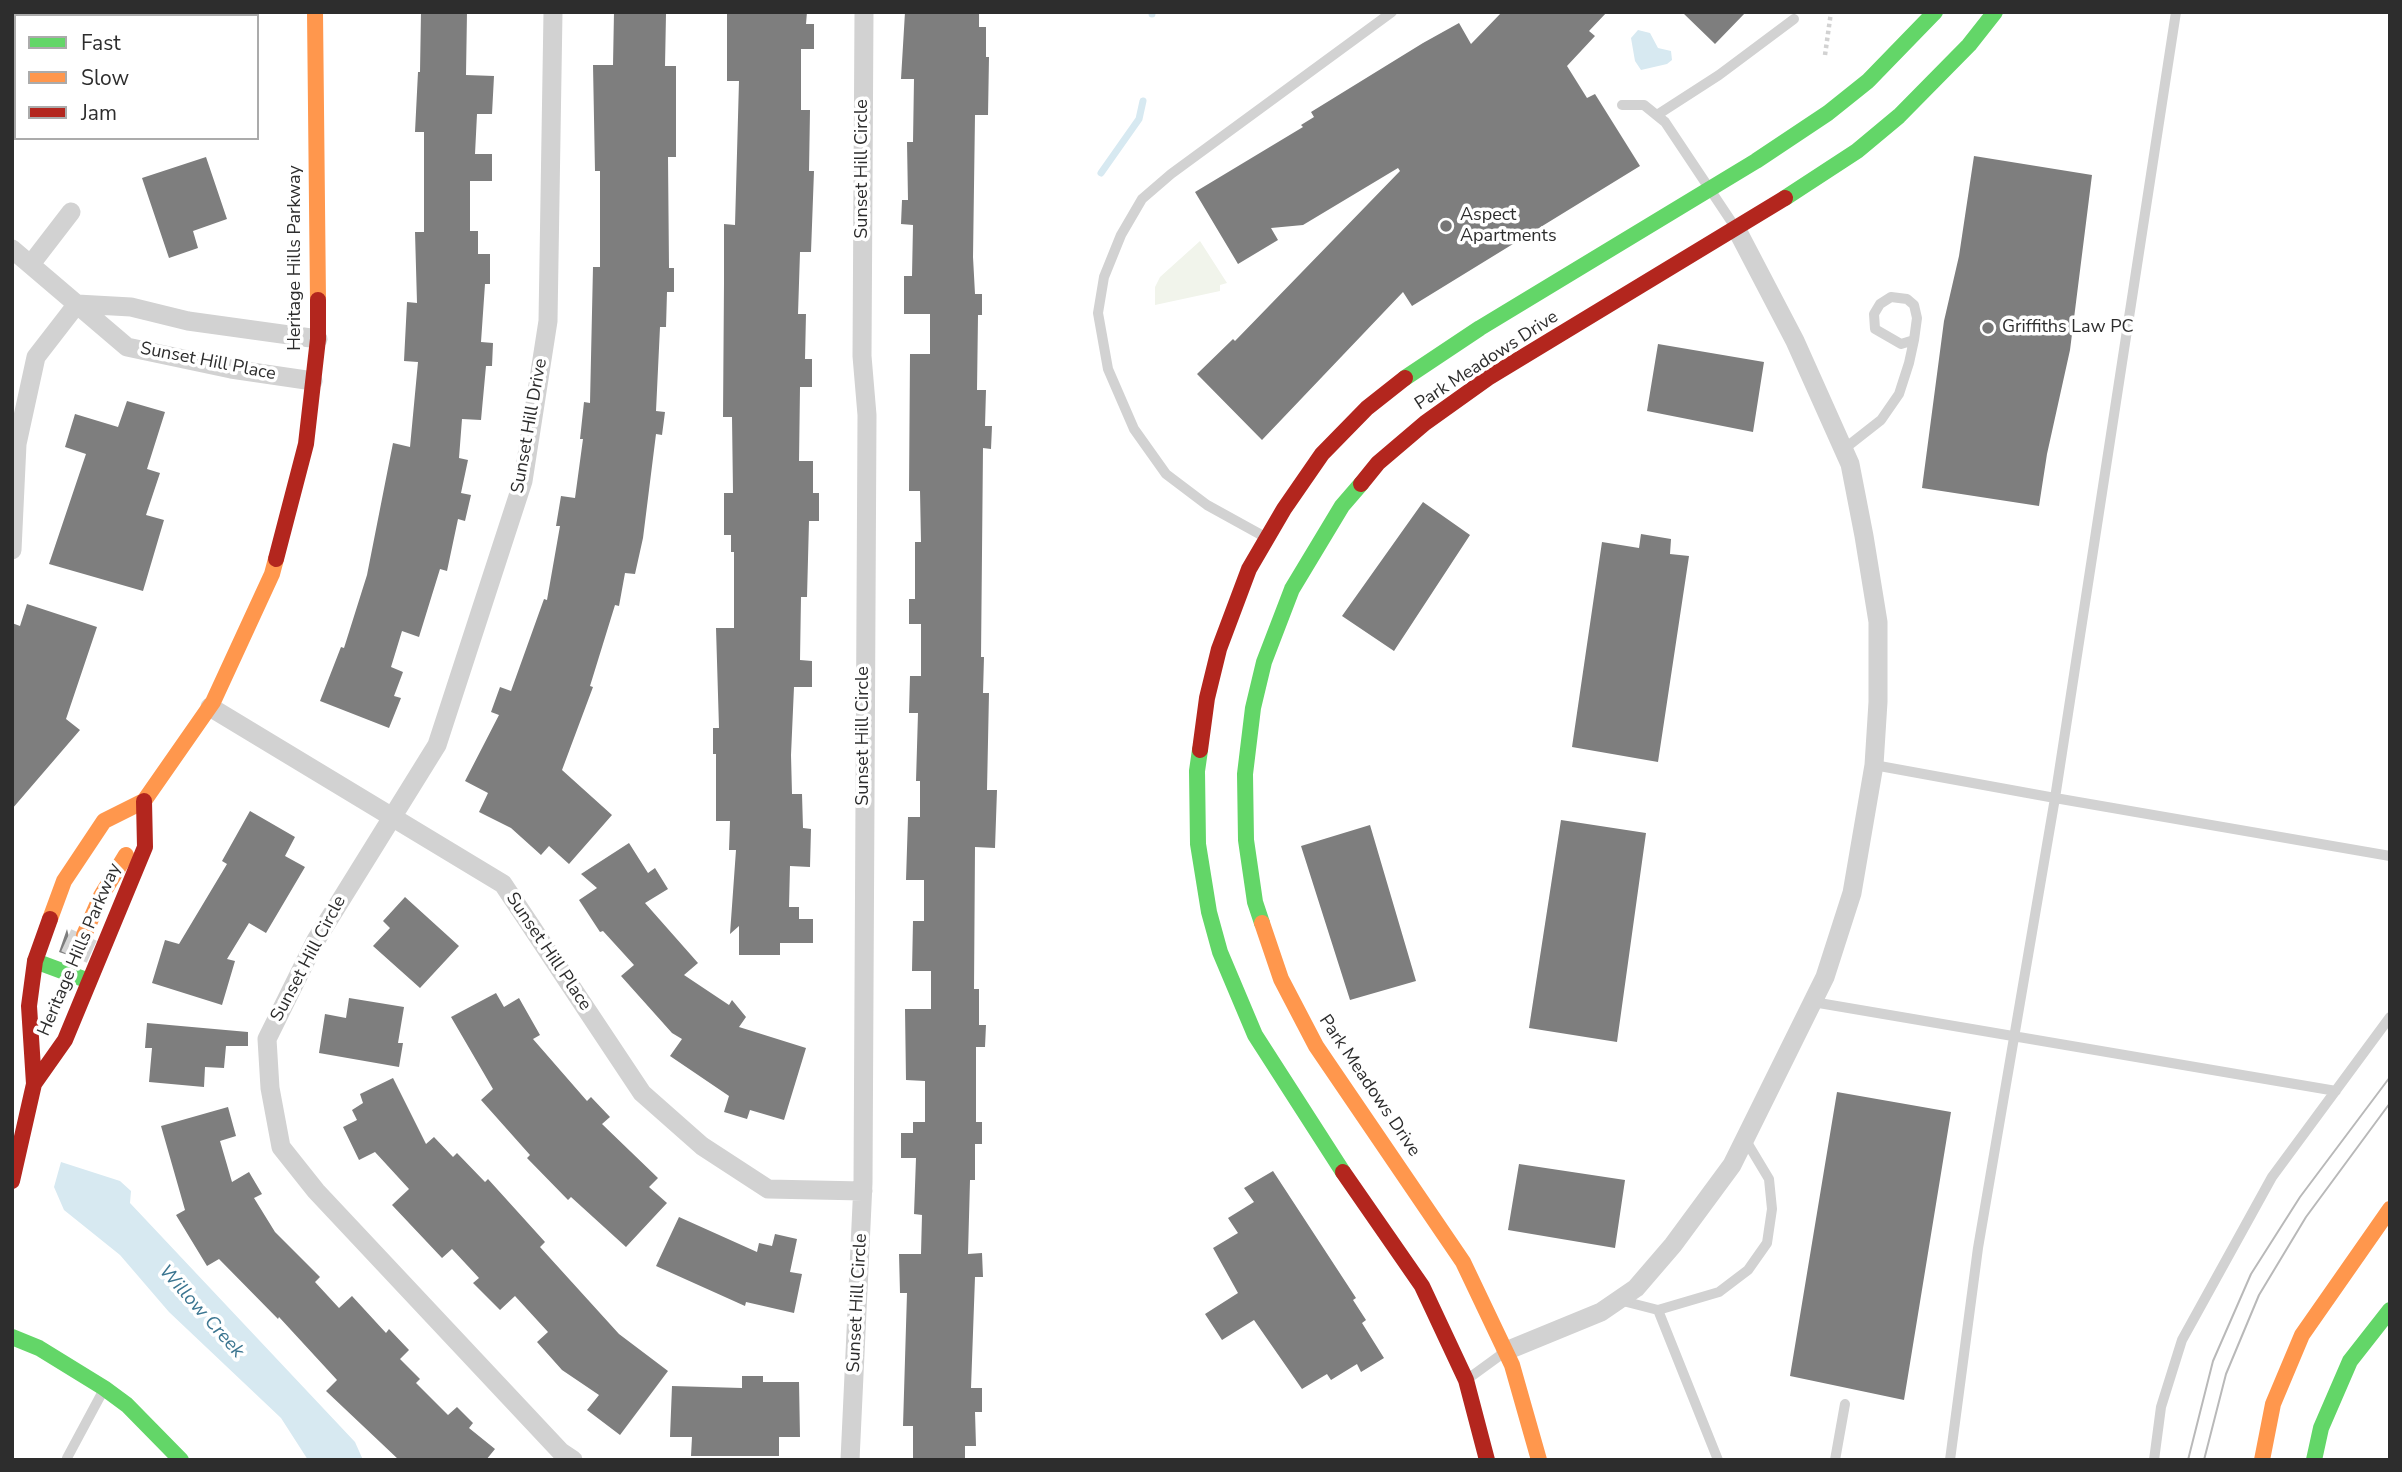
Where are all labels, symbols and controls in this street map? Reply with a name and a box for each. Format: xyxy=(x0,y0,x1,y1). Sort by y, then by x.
legend xyxy=(14,14,259,140)
text: Fast xyxy=(81,29,121,57)
text: Slow xyxy=(81,64,129,92)
text: Jam xyxy=(81,99,117,127)
street label: Sunset Hill Circle xyxy=(852,99,874,239)
street label: Heritage Hills Parkway xyxy=(285,165,307,351)
place label: Aspect Apartments xyxy=(1460,205,1557,248)
marker: Aspect Apartments xyxy=(1438,218,1454,234)
street label: Park Meadows Drive xyxy=(1411,307,1563,415)
place label: Griffiths Law PC xyxy=(2002,317,2134,339)
marker: Griffiths Law PC xyxy=(1980,320,1996,336)
street label: Sunset Hill Place xyxy=(138,338,278,386)
street label: Sunset Hill Drive xyxy=(508,357,552,495)
street label: Sunset Hill Circle xyxy=(853,666,875,806)
street label: Heritage Hills Parkway xyxy=(34,860,126,1040)
street label: Sunset Hill Place xyxy=(501,889,595,1015)
street label: Sunset Hill Circle xyxy=(267,892,351,1026)
street label: Park Meadows Drive xyxy=(1314,1011,1424,1161)
street label: Sunset Hill Circle xyxy=(844,1233,872,1373)
water label: Willow Creek xyxy=(153,1261,249,1363)

